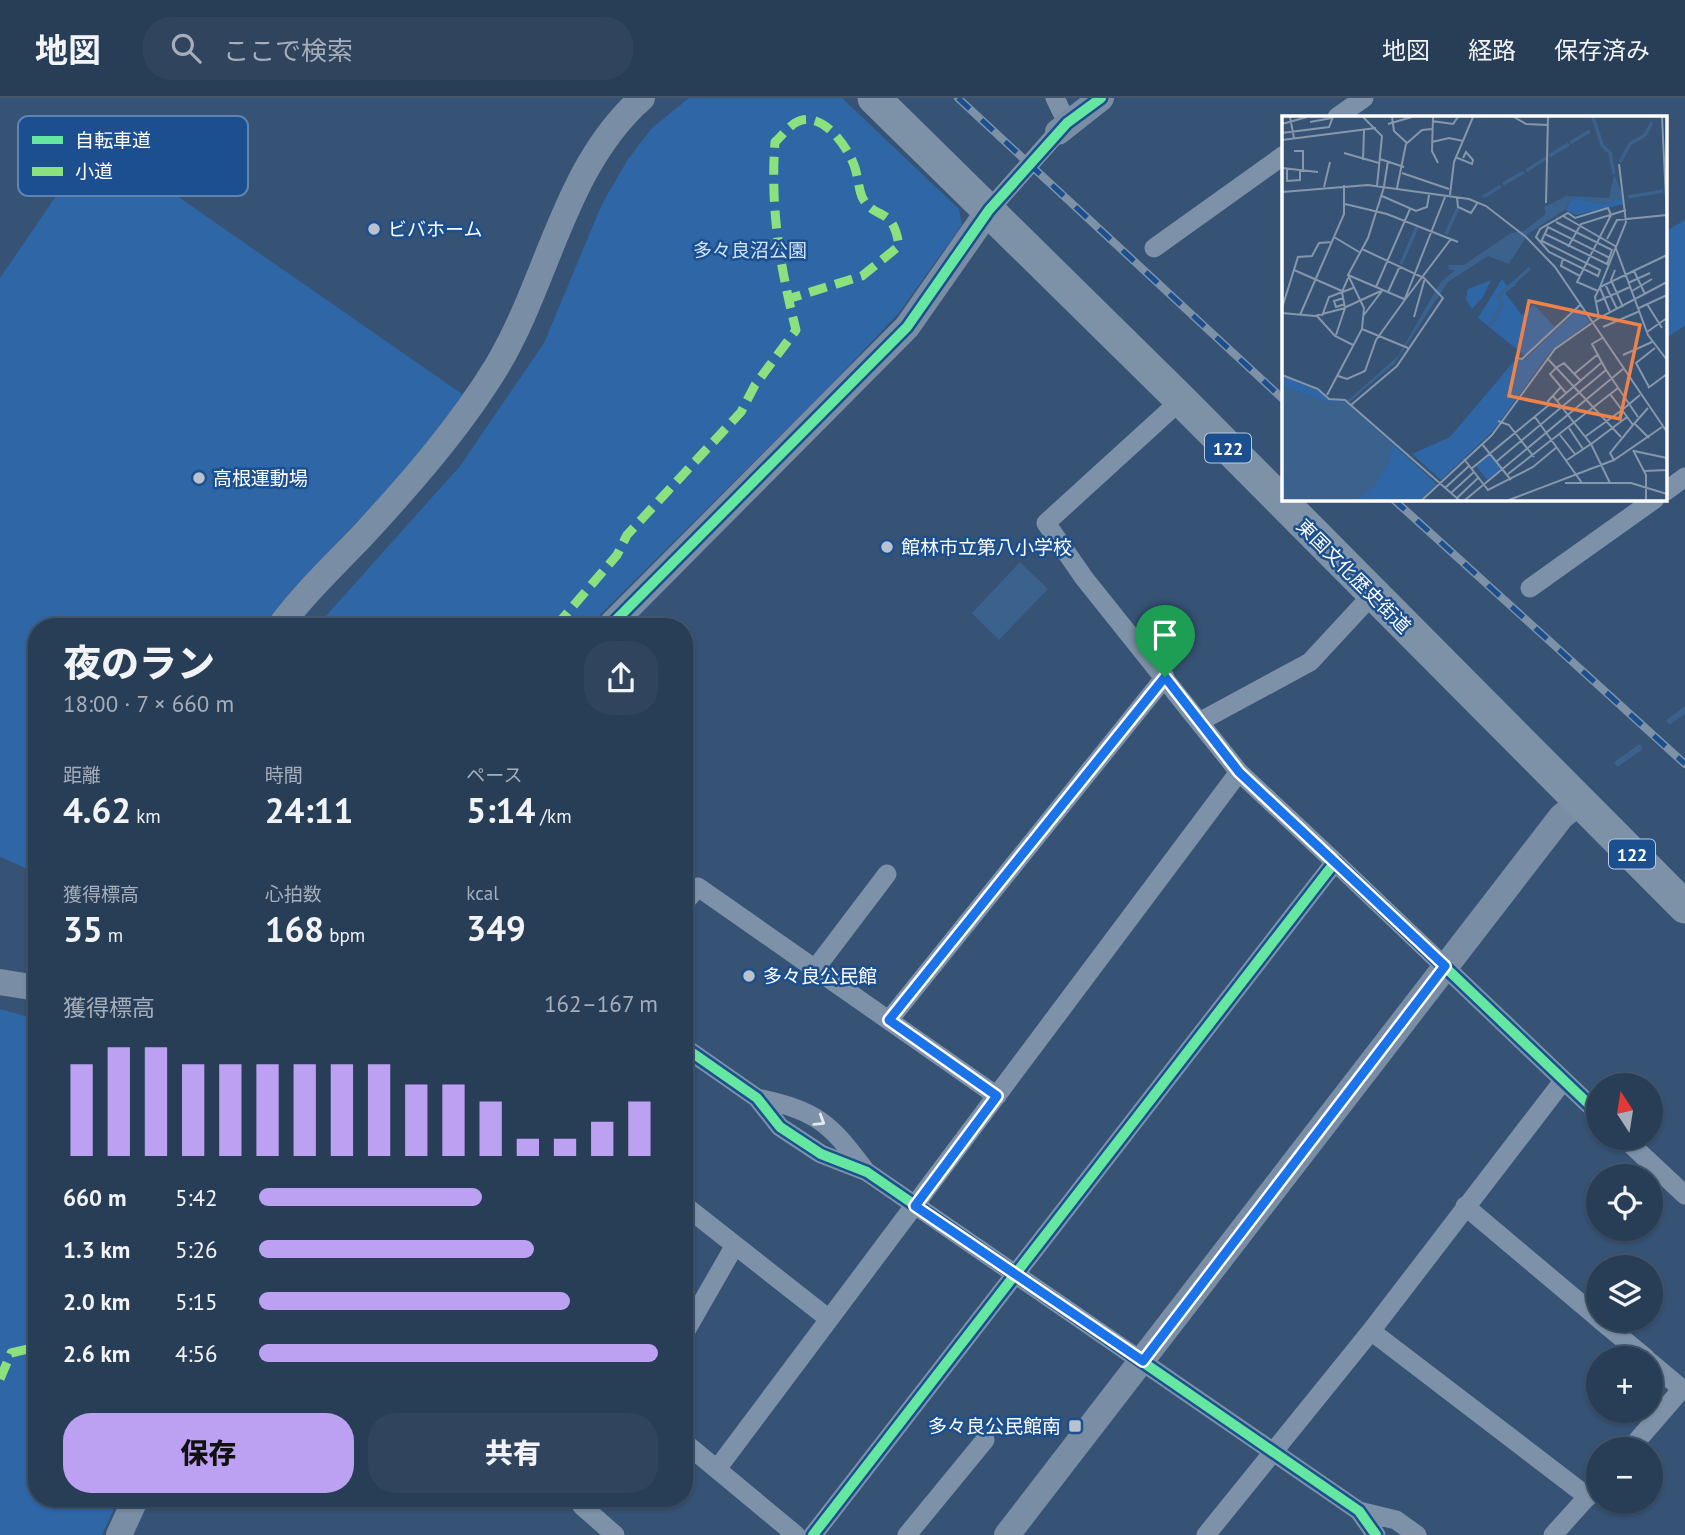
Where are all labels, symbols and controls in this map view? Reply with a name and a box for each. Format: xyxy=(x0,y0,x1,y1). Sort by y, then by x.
search box xyxy=(143,17,633,80)
text: 地図 xyxy=(35,28,101,71)
icon: search xyxy=(167,29,205,67)
text: ここで検索 xyxy=(223,34,353,67)
text: 地図 xyxy=(1382,35,1430,66)
text: 経路 xyxy=(1468,35,1516,66)
text: 保存済み xyxy=(1554,35,1650,66)
legend xyxy=(18,116,248,196)
inset map xyxy=(1282,116,1668,500)
text: 自転車道 xyxy=(75,128,151,152)
text: 小道 xyxy=(75,159,113,183)
place label: ビバホーム xyxy=(388,217,482,241)
marker: ビバホーム xyxy=(366,221,382,237)
park label: 多々良沼公園 xyxy=(693,238,807,262)
road number: 122 xyxy=(1205,434,1251,462)
place label: 高根運動場 xyxy=(213,466,308,490)
marker: 高根運動場 xyxy=(191,470,207,486)
street label: 東国文化歴史街道 xyxy=(1292,514,1416,638)
place label: 館林市立第八小学校 xyxy=(901,535,1072,559)
marker: 館林市立第八小学校 xyxy=(879,539,895,555)
pin xyxy=(1135,605,1195,677)
icon: arrive xyxy=(1146,616,1184,654)
text: 夜のラン xyxy=(63,638,215,687)
button: share xyxy=(584,641,658,715)
text: 18:00 · 7 × 660 m xyxy=(63,689,234,718)
text: 距離 xyxy=(63,763,101,787)
text: 時間 xyxy=(265,763,303,787)
text: ペース xyxy=(466,763,522,787)
text: 4.62 xyxy=(63,787,131,833)
text: 24:11 xyxy=(265,787,353,833)
text: 5:14 xyxy=(466,787,535,833)
text: km xyxy=(131,804,161,828)
text: /km xyxy=(535,804,572,828)
road number: 122 xyxy=(1609,840,1655,868)
text: kcal xyxy=(466,881,499,905)
text: 獲得標高 xyxy=(63,882,139,906)
text: 心拍数 xyxy=(265,882,322,906)
text: 349 xyxy=(466,905,526,951)
text: 35 xyxy=(63,906,103,952)
text: 168 xyxy=(265,906,324,952)
text: m xyxy=(103,923,123,947)
text: bpm xyxy=(324,923,365,947)
place label: 多々良公民館 xyxy=(763,964,877,988)
marker: 多々良公民館 xyxy=(741,968,757,984)
text: 162–167 m xyxy=(544,989,658,1018)
text: 獲得標高 xyxy=(63,993,155,1022)
north arrow xyxy=(1586,1073,1662,1150)
map controls xyxy=(1586,1073,1663,1514)
one-way arrow xyxy=(813,1113,826,1126)
button: locate xyxy=(1586,1164,1663,1241)
text: 660 m xyxy=(63,1183,126,1212)
text: 5:42 xyxy=(175,1183,218,1212)
text: 1.3 km xyxy=(63,1235,130,1264)
text: 5:26 xyxy=(175,1235,218,1264)
button: layers xyxy=(1586,1255,1663,1332)
text: 2.0 km xyxy=(63,1287,130,1316)
text: 5:15 xyxy=(175,1287,218,1316)
text: 2.6 km xyxy=(63,1339,130,1368)
text: 4:56 xyxy=(175,1339,218,1368)
button: + xyxy=(1586,1346,1663,1423)
button: 保存 xyxy=(63,1413,354,1493)
button: 共有 xyxy=(368,1413,658,1493)
place label: 多々良公民館南 xyxy=(928,1414,1061,1438)
marker: 多々良公民館南 xyxy=(1067,1418,1083,1434)
button: − xyxy=(1586,1437,1663,1514)

